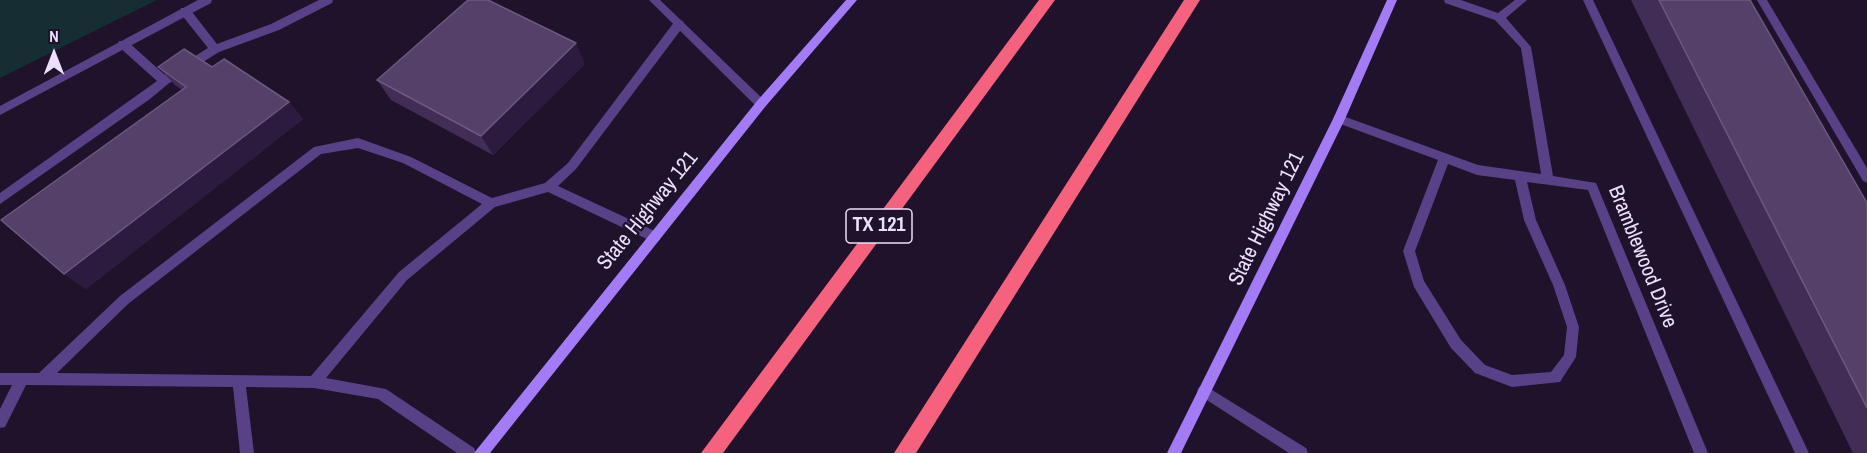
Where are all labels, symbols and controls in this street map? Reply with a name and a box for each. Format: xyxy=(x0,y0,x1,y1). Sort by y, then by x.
north arrow xyxy=(24,24,84,84)
text: N xyxy=(49,25,59,47)
street label: State Highway 121 xyxy=(592,147,704,275)
street label: State Highway 121 xyxy=(1224,148,1310,290)
street label: Bramblewood Drive xyxy=(1602,182,1682,332)
road number: TX 121 xyxy=(846,209,912,243)

